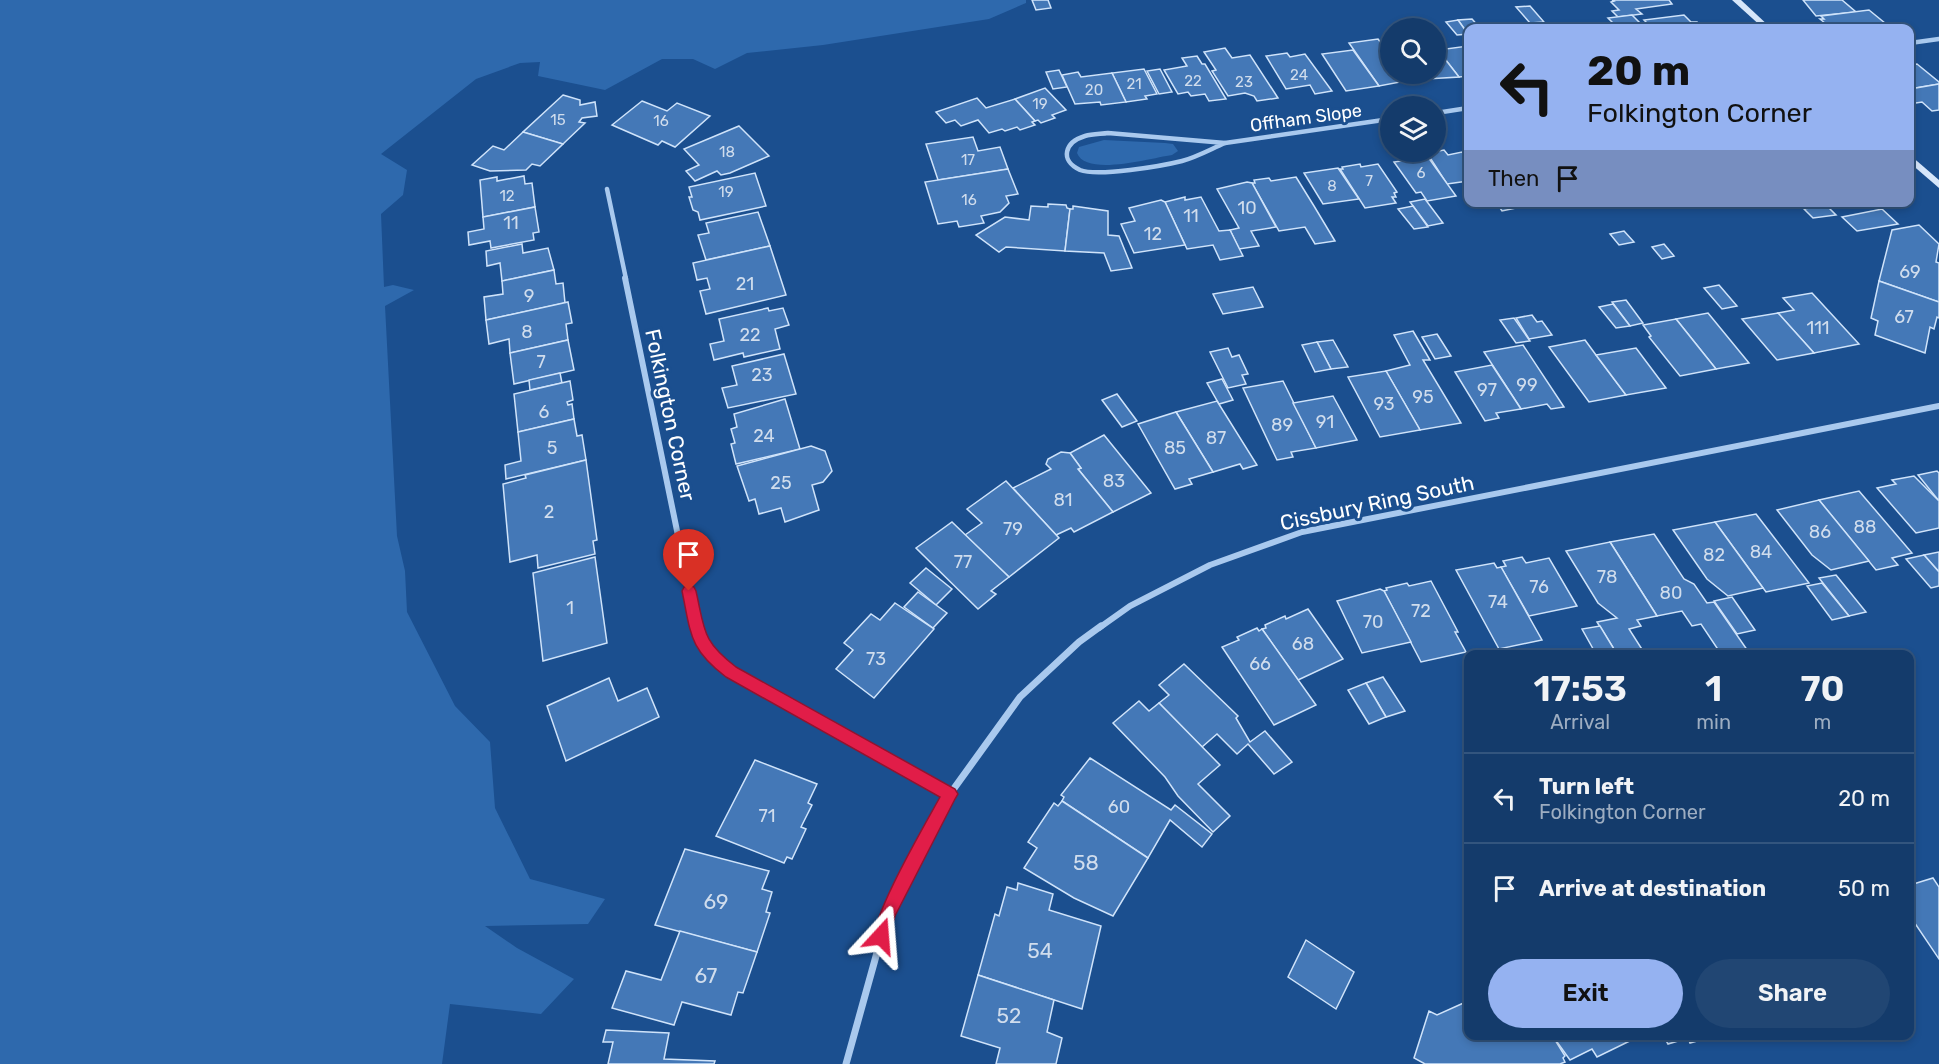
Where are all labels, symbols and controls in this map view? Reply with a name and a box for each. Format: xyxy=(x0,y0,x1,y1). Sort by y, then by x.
map controls xyxy=(1380,18,1446,162)
button: search xyxy=(1380,18,1446,84)
text: 20 m xyxy=(1587,46,1690,96)
icon: left xyxy=(1488,48,1566,126)
house number: 24 xyxy=(1290,66,1308,84)
house number: 22 xyxy=(1184,72,1202,90)
house number: 23 xyxy=(1235,73,1253,91)
house number: 21 xyxy=(1126,75,1142,93)
house number: 20 xyxy=(1085,81,1103,99)
house number: 19 xyxy=(1032,95,1048,113)
button: layers xyxy=(1380,96,1446,162)
text: Folkington Corner xyxy=(1587,97,1812,129)
street label: Offham Slope xyxy=(1249,99,1363,137)
house number: 15 xyxy=(550,111,566,129)
house number: 16 xyxy=(653,112,669,130)
house number: 18 xyxy=(719,143,735,161)
house number: 17 xyxy=(961,151,975,169)
icon: arrive xyxy=(1551,162,1584,195)
house number: 6 xyxy=(1416,164,1426,182)
text: Then xyxy=(1488,165,1539,192)
house number: 7 xyxy=(1365,172,1373,190)
house number: 8 xyxy=(1327,177,1337,195)
house number: 19 xyxy=(718,183,734,201)
house number: 12 xyxy=(499,187,515,205)
house number: 16 xyxy=(961,191,977,209)
house number: 10 xyxy=(1237,197,1257,219)
house number: 11 xyxy=(1183,205,1199,227)
house number: 11 xyxy=(503,212,519,234)
house number: 12 xyxy=(1144,223,1162,245)
house number: 69 xyxy=(1899,261,1921,283)
house number: 21 xyxy=(736,273,754,295)
house number: 9 xyxy=(524,285,534,307)
house number: 67 xyxy=(1894,306,1914,328)
house number: 111 xyxy=(1806,317,1830,339)
house number: 8 xyxy=(521,321,533,343)
house number: 22 xyxy=(739,324,761,346)
street label: Folkington Corner xyxy=(640,327,701,503)
house number: 7 xyxy=(536,351,546,373)
house number: 23 xyxy=(751,364,773,386)
house number: 99 xyxy=(1516,374,1538,396)
house number: 97 xyxy=(1477,379,1497,401)
house number: 95 xyxy=(1412,386,1434,408)
house number: 93 xyxy=(1373,393,1395,415)
house number: 6 xyxy=(539,401,550,423)
house number: 91 xyxy=(1316,411,1334,433)
house number: 89 xyxy=(1271,414,1293,436)
house number: 24 xyxy=(753,425,775,447)
house number: 87 xyxy=(1206,427,1226,449)
house number: 5 xyxy=(547,437,557,459)
house number: 85 xyxy=(1164,437,1186,459)
house number: 83 xyxy=(1103,470,1125,492)
street label: Cissbury Ring South xyxy=(1278,470,1476,535)
house number: 25 xyxy=(770,472,792,494)
house number: 81 xyxy=(1053,489,1073,511)
house number: 2 xyxy=(544,501,554,523)
house number: 88 xyxy=(1854,516,1876,538)
house number: 79 xyxy=(1003,518,1023,540)
house number: 86 xyxy=(1809,521,1831,543)
pin xyxy=(663,529,714,591)
icon: arrive xyxy=(672,538,705,571)
house number: 84 xyxy=(1750,541,1772,563)
house number: 82 xyxy=(1703,544,1725,566)
house number: 77 xyxy=(954,551,972,573)
house number: 78 xyxy=(1597,566,1617,588)
house number: 76 xyxy=(1529,576,1549,598)
house number: 80 xyxy=(1660,582,1682,604)
house number: 74 xyxy=(1488,591,1508,613)
house number: 1 xyxy=(566,597,574,619)
house number: 72 xyxy=(1411,600,1431,622)
house number: 70 xyxy=(1363,611,1383,633)
house number: 68 xyxy=(1292,633,1314,655)
house number: 73 xyxy=(866,648,886,670)
house number: 66 xyxy=(1249,653,1271,675)
text: 17:53 xyxy=(1533,667,1627,710)
text: 1 xyxy=(1705,667,1722,710)
text: 70 xyxy=(1800,667,1845,710)
text: Arrival xyxy=(1550,710,1610,734)
text: min xyxy=(1696,710,1731,734)
text: m xyxy=(1814,710,1831,734)
text: Turn left xyxy=(1539,773,1634,800)
icon: left xyxy=(1488,782,1521,815)
text: 20 m xyxy=(1838,785,1890,812)
house number: 60 xyxy=(1108,796,1130,818)
text: Folkington Corner xyxy=(1539,800,1706,824)
house number: 71 xyxy=(759,805,775,827)
house number: 58 xyxy=(1073,850,1099,875)
icon: arrive xyxy=(1488,872,1521,905)
text: Arrive at destination xyxy=(1539,875,1766,902)
text: 50 m xyxy=(1838,875,1890,902)
house number: 69 xyxy=(703,889,729,914)
position arrow xyxy=(849,904,913,968)
house number: 54 xyxy=(1027,938,1053,963)
button: Exit xyxy=(1488,959,1683,1028)
button: Share xyxy=(1695,959,1890,1028)
house number: 67 xyxy=(695,963,718,988)
house number: 52 xyxy=(997,1003,1021,1028)

